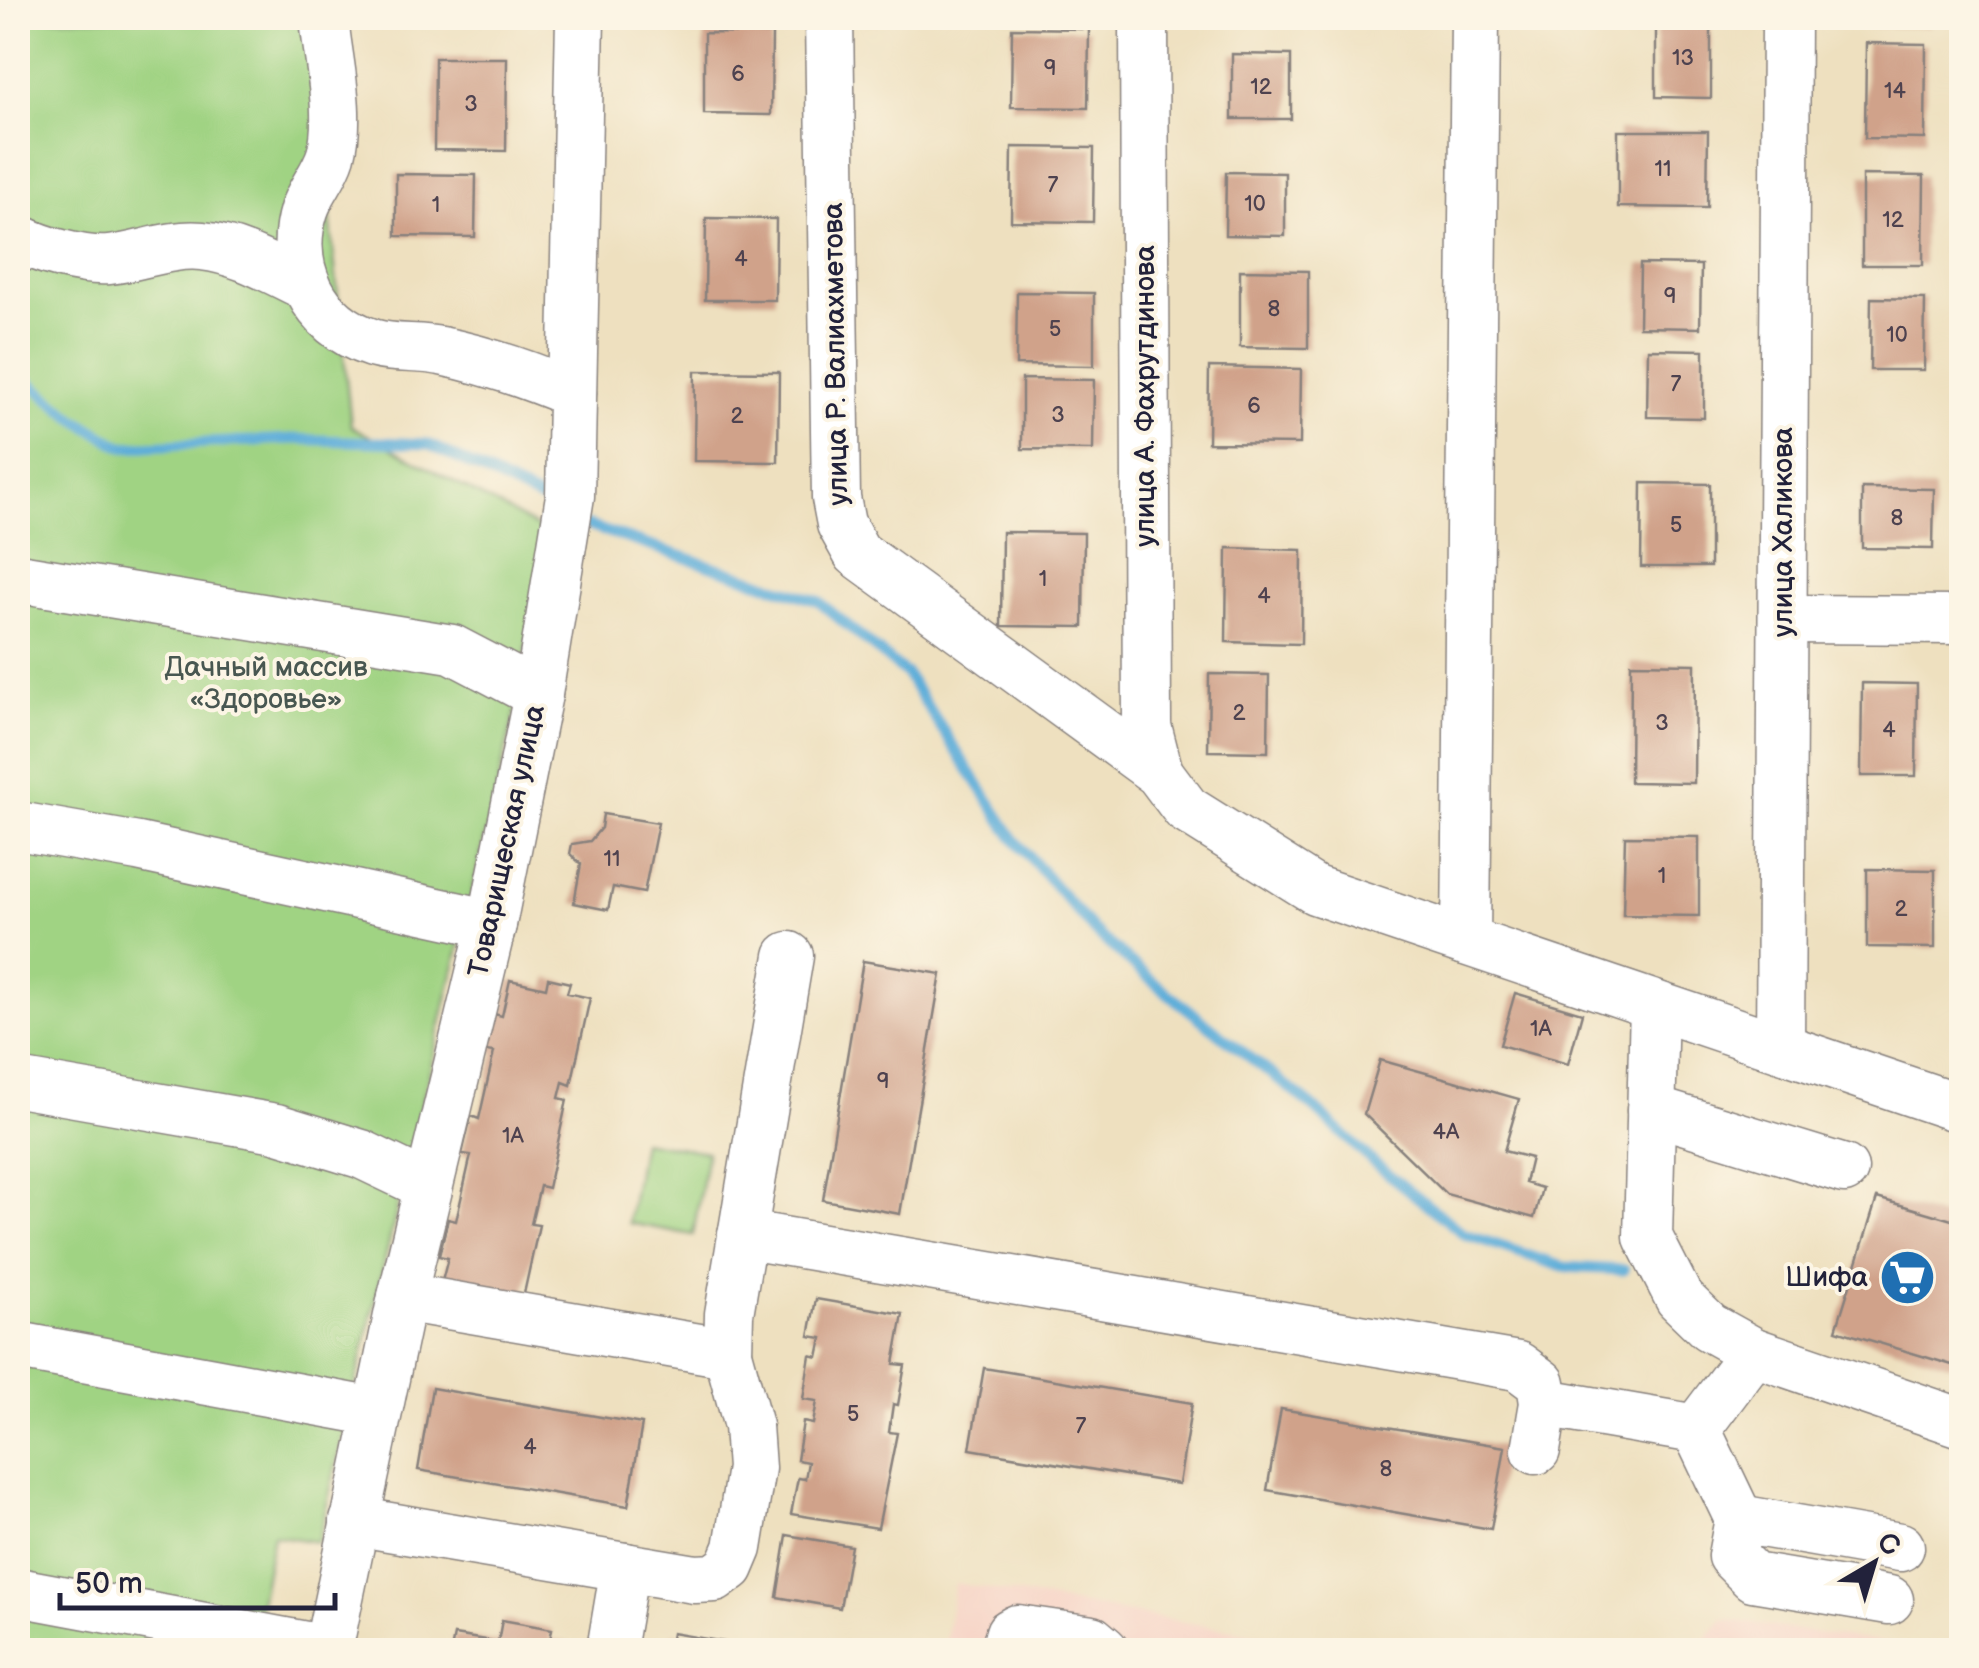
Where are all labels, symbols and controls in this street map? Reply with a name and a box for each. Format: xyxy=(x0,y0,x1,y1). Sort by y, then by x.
house number: 13 xyxy=(1672,45,1694,72)
house number: 9 xyxy=(1044,55,1056,82)
house number: 6 xyxy=(731,61,745,88)
house number: 12 xyxy=(1250,74,1272,101)
house number: 14 xyxy=(1884,78,1907,105)
house number: 3 xyxy=(464,91,478,118)
house number: 11 xyxy=(1654,156,1672,183)
house number: 7 xyxy=(1048,172,1059,199)
house number: 10 xyxy=(1244,191,1266,218)
house number: 1 xyxy=(432,192,440,219)
street label: улица Р. Валиахметова xyxy=(817,202,855,506)
house number: 12 xyxy=(1882,207,1904,234)
street label: улица А. Фахрутдинова xyxy=(1129,245,1162,547)
house number: 4 xyxy=(734,246,748,273)
house number: 9 xyxy=(1664,283,1676,310)
house number: 8 xyxy=(1268,296,1280,323)
house number: 5 xyxy=(1049,316,1061,343)
house number: 10 xyxy=(1886,322,1908,349)
house number: 7 xyxy=(1671,371,1682,398)
house number: 6 xyxy=(1247,393,1261,420)
house number: 3 xyxy=(1051,402,1065,429)
house number: 2 xyxy=(731,403,744,430)
street label: улица Халикова xyxy=(1767,426,1800,637)
house number: 8 xyxy=(1891,505,1903,532)
house number: 5 xyxy=(1670,512,1682,539)
house number: 1 xyxy=(1039,566,1047,593)
house number: 4 xyxy=(1257,583,1271,610)
park label: Дачный массив «Здоровье» xyxy=(164,651,368,716)
house number: 2 xyxy=(1233,700,1246,727)
street label: Товарищеская улица xyxy=(462,701,552,980)
house number: 3 xyxy=(1655,710,1669,737)
house number: 4 xyxy=(1882,717,1896,744)
house number: 11 xyxy=(603,846,621,873)
house number: 1 xyxy=(1658,863,1666,890)
house number: 2 xyxy=(1895,896,1908,923)
house number: 1А xyxy=(1530,1016,1553,1043)
house number: 9 xyxy=(877,1068,889,1095)
house number: 4А xyxy=(1433,1119,1460,1146)
house number: 1А xyxy=(502,1123,525,1150)
supermarket icon: Шифа xyxy=(1877,1247,1937,1307)
place label: Шифа xyxy=(1785,1261,1868,1294)
house number: 5 xyxy=(847,1401,859,1428)
house number: 7 xyxy=(1076,1413,1087,1440)
house number: 4 xyxy=(523,1434,537,1461)
house number: 8 xyxy=(1380,1456,1392,1483)
north arrow xyxy=(1824,1513,1924,1613)
text: С xyxy=(1871,1525,1907,1564)
scale bar xyxy=(60,1548,335,1610)
text: 50 m xyxy=(75,1566,143,1602)

